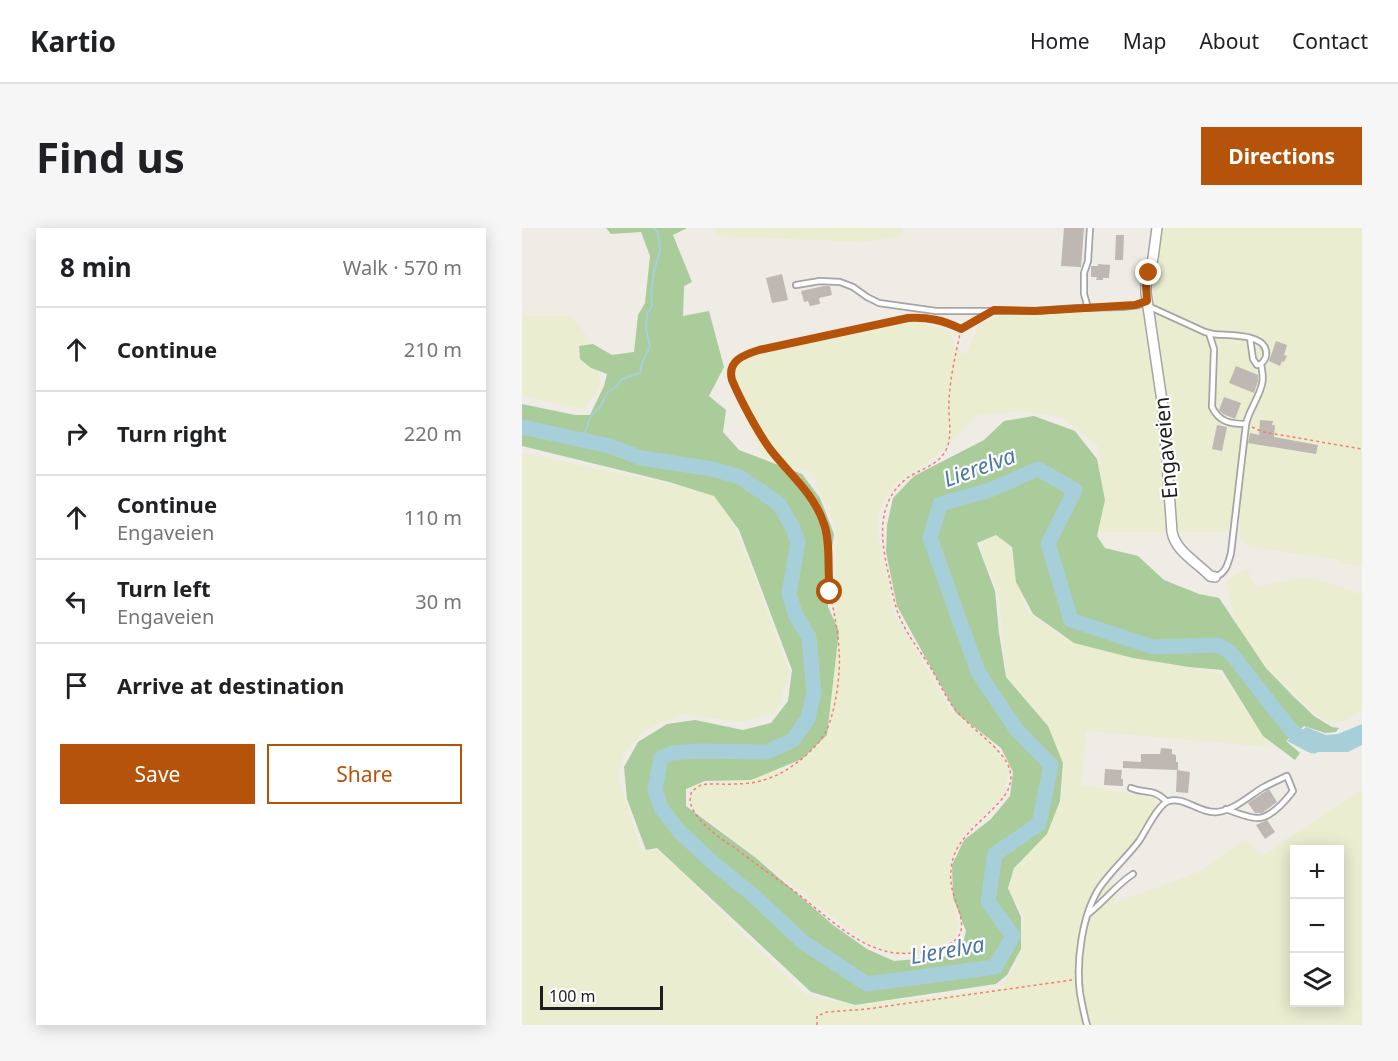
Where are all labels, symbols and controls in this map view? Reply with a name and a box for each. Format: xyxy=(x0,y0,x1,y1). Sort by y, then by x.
text: Kartio xyxy=(30,22,116,60)
text: Home xyxy=(1030,27,1090,55)
text: Map xyxy=(1123,27,1166,55)
text: About xyxy=(1199,27,1259,55)
text: Contact xyxy=(1292,27,1368,55)
button: Directions xyxy=(1201,127,1362,185)
text: Find us xyxy=(36,128,185,185)
text: 8 min xyxy=(60,249,132,285)
text: Walk · 570 m xyxy=(343,254,462,281)
route end xyxy=(1135,259,1161,285)
icon: ahead xyxy=(60,333,93,366)
text: Continue xyxy=(117,334,217,364)
text: 210 m xyxy=(404,336,462,363)
street label: Engaveien xyxy=(1147,396,1183,500)
icon: right xyxy=(60,417,93,450)
text: Turn right xyxy=(117,418,227,448)
text: 220 m xyxy=(404,420,462,447)
water label: Lierelva xyxy=(939,439,1020,493)
text: Continue xyxy=(117,489,217,519)
icon: ahead xyxy=(60,501,93,534)
text: 110 m xyxy=(404,504,462,531)
text: Engaveien xyxy=(117,519,214,546)
text: Turn left xyxy=(117,573,211,603)
route start xyxy=(816,578,842,604)
icon: left xyxy=(60,585,93,618)
text: 30 m xyxy=(415,588,462,615)
text: Engaveien xyxy=(117,603,214,630)
icon: arrive xyxy=(60,669,93,702)
text: Arrive at destination xyxy=(117,670,344,700)
button: Save xyxy=(60,744,255,804)
button: Share xyxy=(267,744,462,804)
map controls xyxy=(1290,845,1344,1007)
button: + xyxy=(1290,845,1344,899)
button: − xyxy=(1290,899,1344,953)
water label: Lierelva xyxy=(908,928,987,970)
button: layers xyxy=(1290,953,1344,1007)
scale bar xyxy=(540,983,663,1010)
text: 100 m xyxy=(549,985,596,1007)

